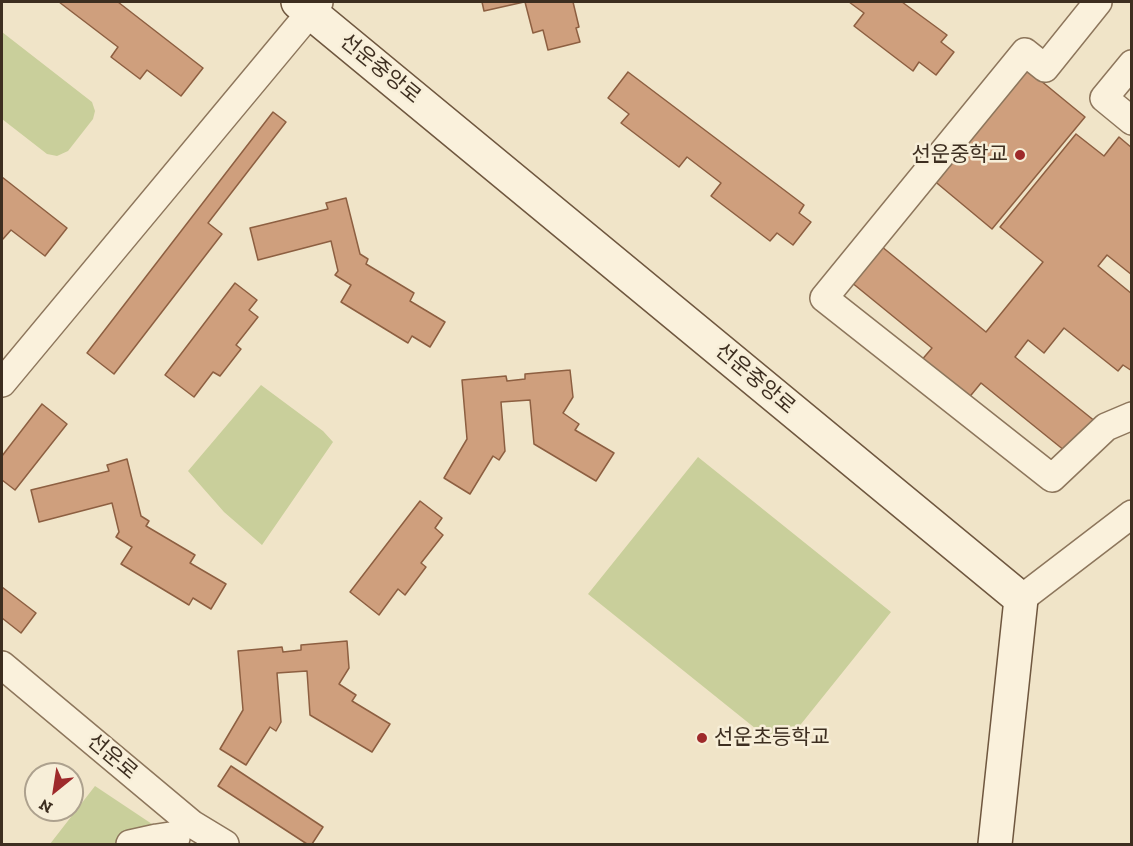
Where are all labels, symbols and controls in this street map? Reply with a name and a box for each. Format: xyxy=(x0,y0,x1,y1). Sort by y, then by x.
street label: 선운중앙로 xyxy=(335,29,425,109)
place label: 선운중학교 xyxy=(911,142,1008,168)
marker: 선운중학교 xyxy=(1013,148,1027,162)
street label: 선운중앙로 xyxy=(710,338,800,420)
place label: 선운초등학교 xyxy=(714,725,830,751)
street label: 선운로 xyxy=(82,729,142,785)
marker: 선운초등학교 xyxy=(695,731,709,745)
north arrow xyxy=(24,762,84,822)
text: N xyxy=(36,795,56,818)

